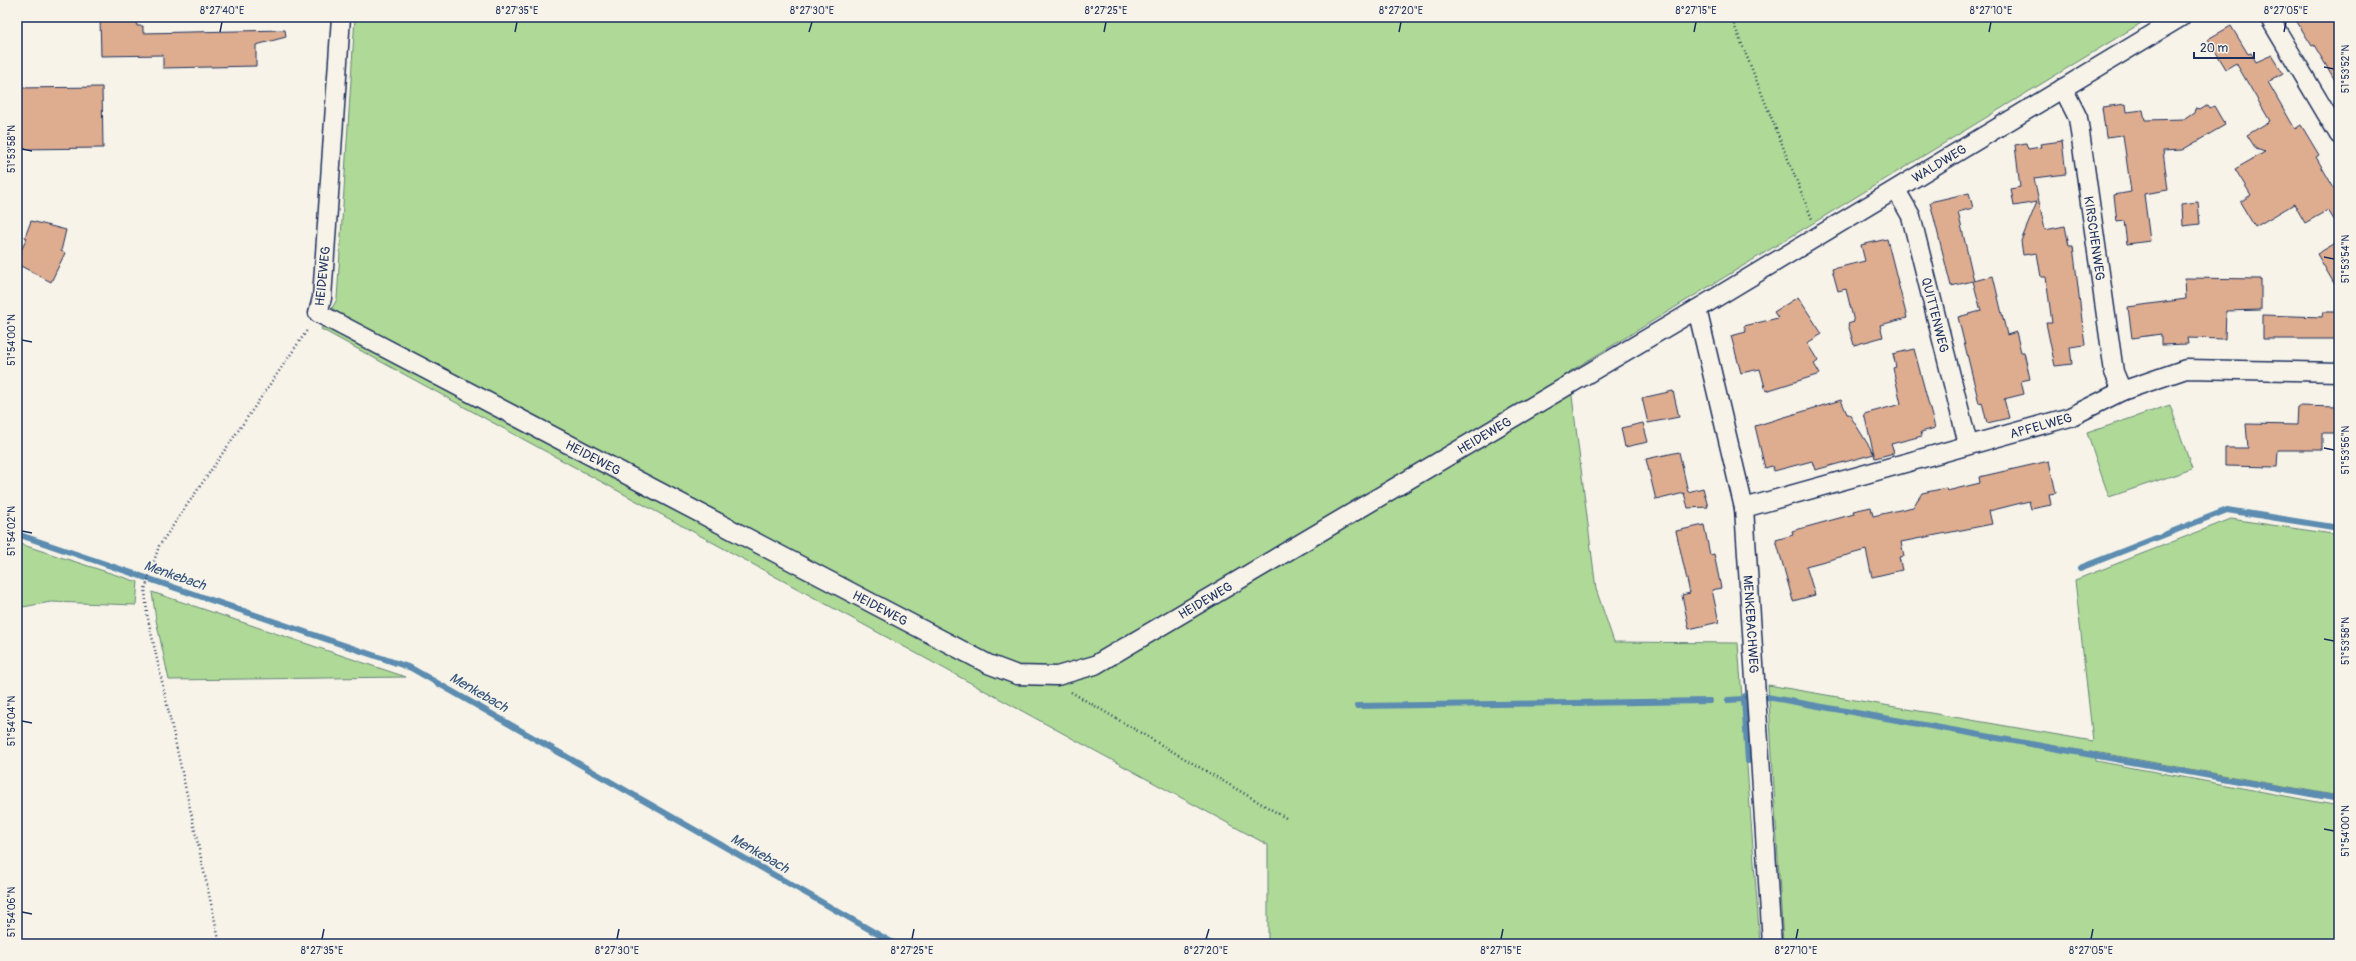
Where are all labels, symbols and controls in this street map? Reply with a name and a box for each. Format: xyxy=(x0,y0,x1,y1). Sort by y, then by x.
text: 8°27'40"E xyxy=(200,5,244,17)
text: 8°27'35"E xyxy=(496,5,538,17)
text: 8°27'30"E xyxy=(790,5,834,17)
text: 8°27'25"E xyxy=(1085,5,1127,17)
text: 8°27'20"E xyxy=(1379,5,1423,17)
text: 8°27'15"E xyxy=(1676,5,1716,17)
text: 8°27'10"E xyxy=(1970,5,2012,17)
text: 8°27'05"E xyxy=(2264,5,2308,17)
scale bar xyxy=(2194,34,2254,60)
text: 20 m xyxy=(2200,41,2229,56)
text: 51°53'52"N xyxy=(2340,45,2352,93)
text: 51°53'58"N xyxy=(6,125,18,173)
street label: WALDWEG xyxy=(1909,141,1970,186)
street label: KIRSCHENWEG xyxy=(2080,195,2108,282)
text: 51°53'54"N xyxy=(2340,234,2352,283)
street label: HEIDEWEG xyxy=(312,245,334,307)
street label: QUITTENWEG xyxy=(1918,276,1952,354)
text: 51°54'00"N xyxy=(6,314,18,366)
street label: APFELWEG xyxy=(2008,410,2074,442)
street label: HEIDEWEG xyxy=(1455,414,1514,458)
text: 51°53'56"N xyxy=(2340,425,2352,474)
street label: HEIDEWEG xyxy=(563,437,623,479)
text: 51°54'02"N xyxy=(6,506,18,556)
water label: Menkebach xyxy=(142,557,209,594)
street label: MENKEBACHWEG xyxy=(1739,575,1762,674)
street label: HEIDEWEG xyxy=(1176,579,1236,623)
street label: HEIDEWEG xyxy=(850,587,910,630)
text: 51°53'58"N xyxy=(2340,617,2352,665)
water label: Menkebach xyxy=(447,669,512,717)
text: 51°54'04"N xyxy=(6,696,18,746)
text: 51°54'00"N xyxy=(2340,805,2352,857)
water label: Menkebach xyxy=(728,830,793,878)
text: 51°54'06"N xyxy=(6,887,18,937)
text: 8°27'35"E xyxy=(301,945,343,957)
text: 8°27'30"E xyxy=(595,945,639,957)
text: 8°27'25"E xyxy=(891,945,933,957)
text: 8°27'20"E xyxy=(1184,945,1228,957)
text: 8°27'15"E xyxy=(1481,945,1521,957)
text: 8°27'10"E xyxy=(1775,945,1817,957)
text: 8°27'05"E xyxy=(2069,945,2113,957)

